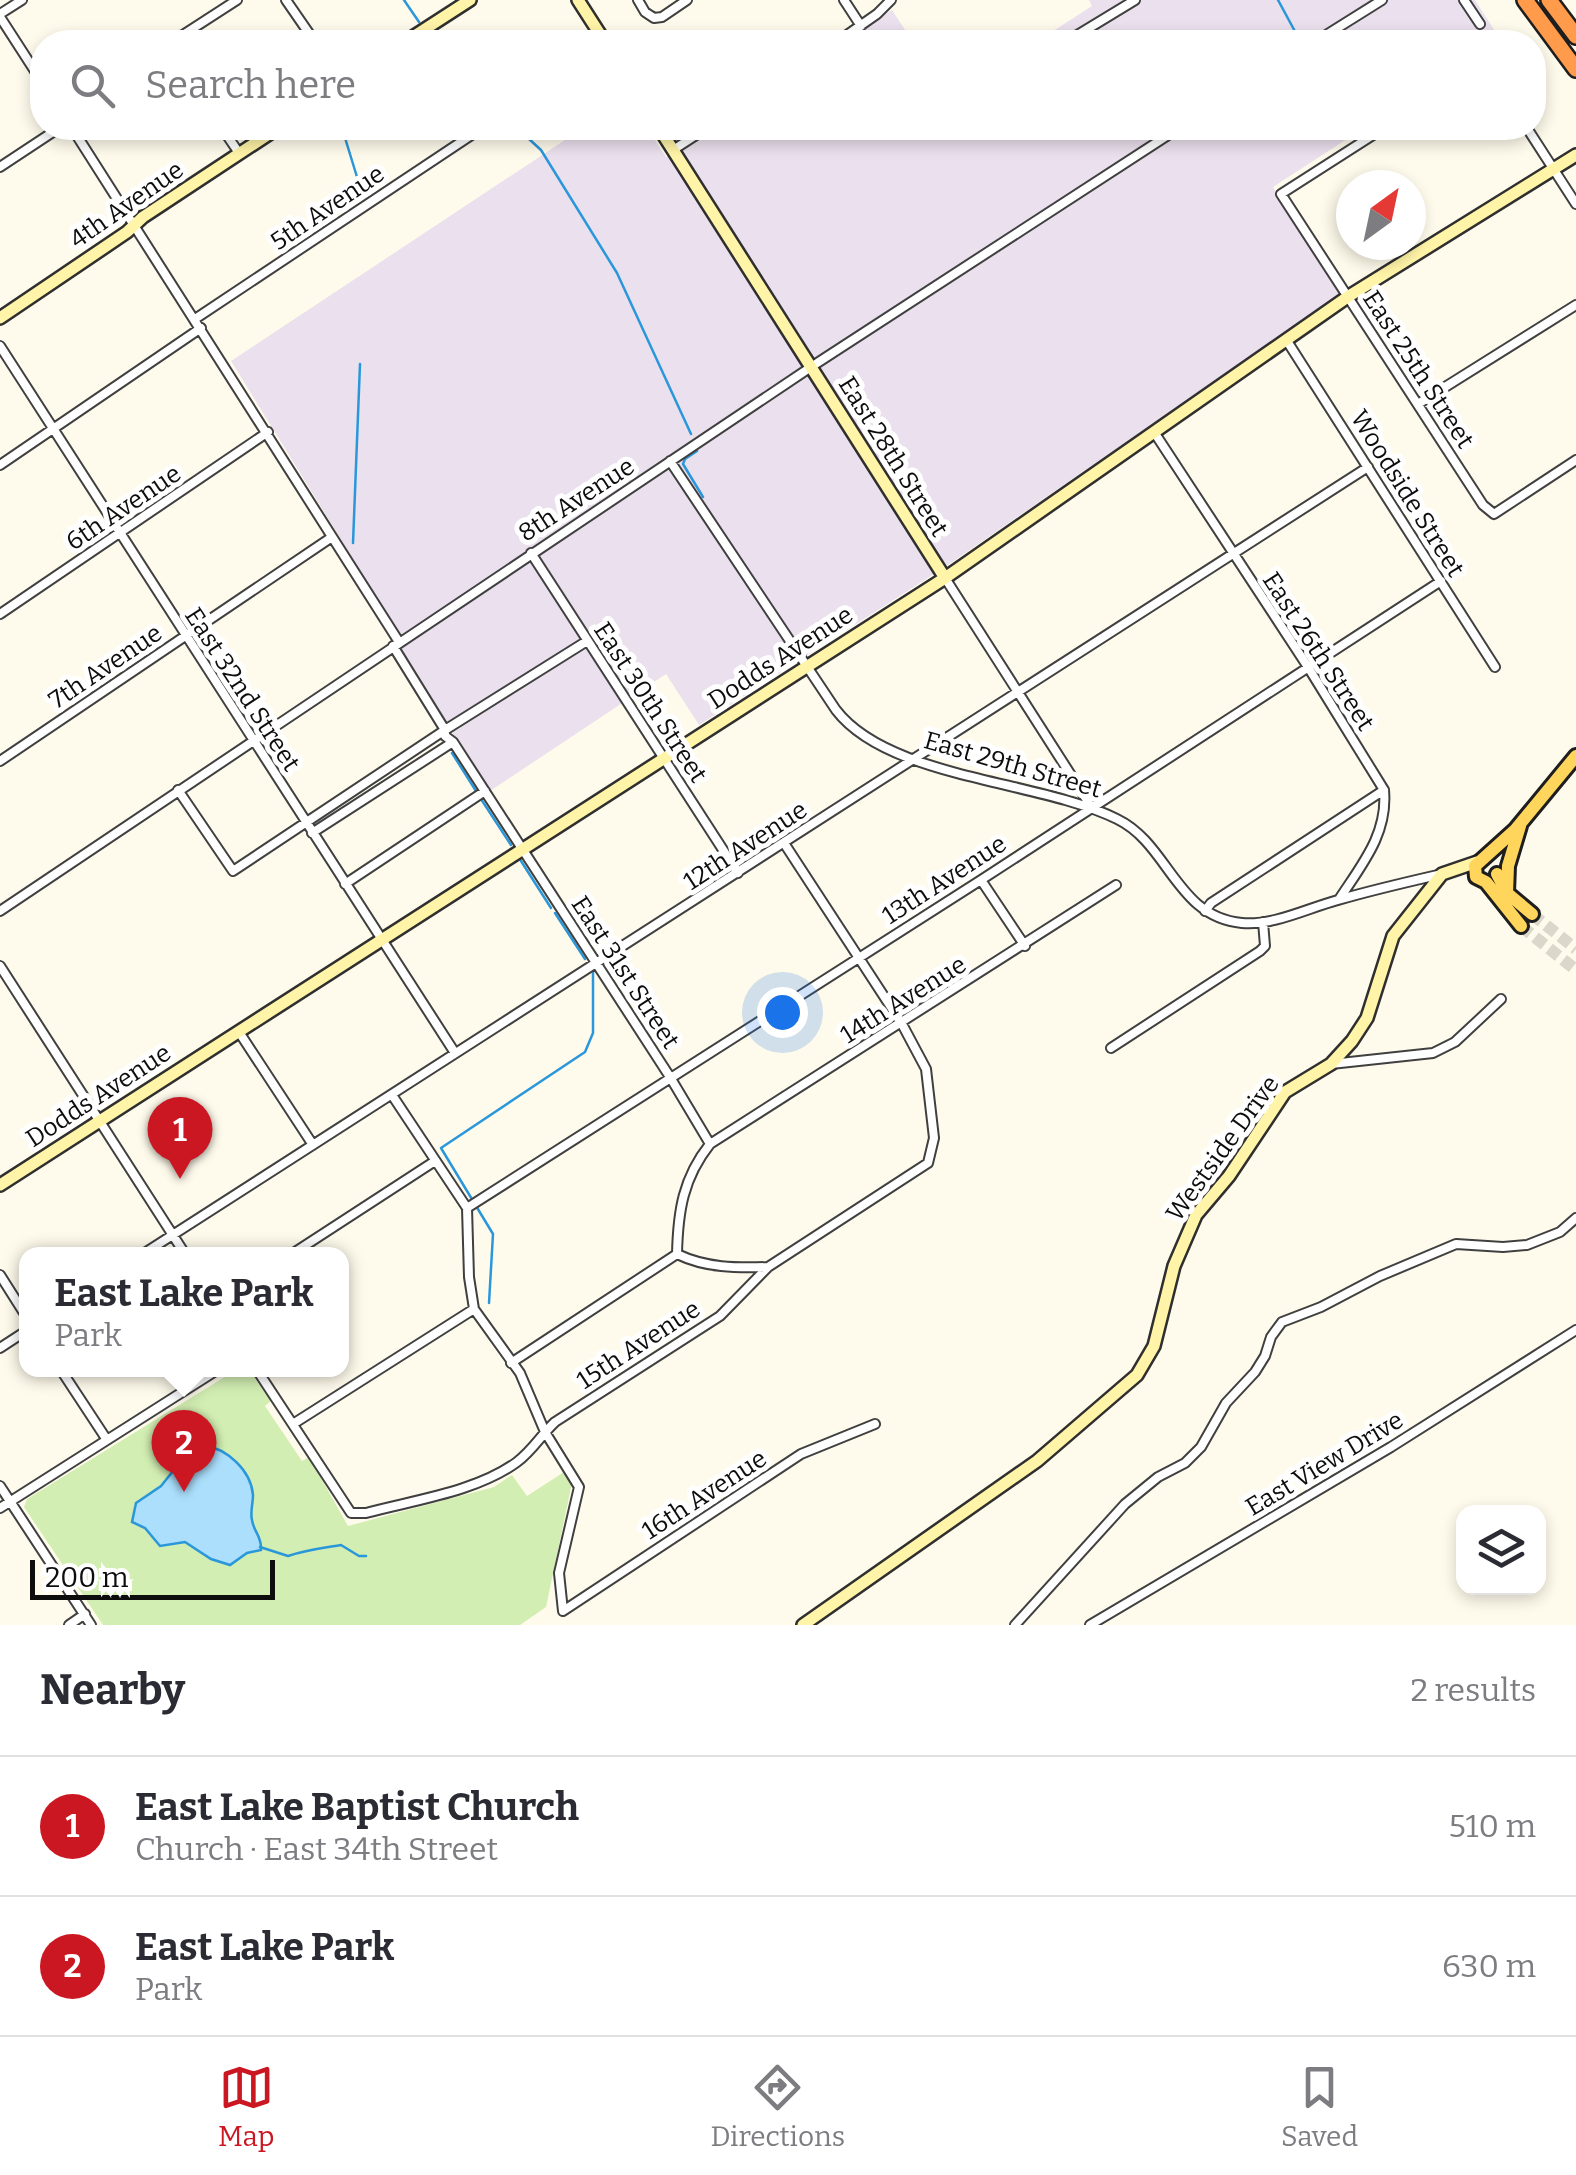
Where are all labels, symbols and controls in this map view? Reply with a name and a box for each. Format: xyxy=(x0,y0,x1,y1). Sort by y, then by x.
search box xyxy=(30,30,1546,140)
icon: search xyxy=(65,58,120,113)
text: Search here xyxy=(145,62,356,108)
street label: 4th Avenue xyxy=(64,155,189,255)
street label: 5th Avenue xyxy=(265,159,390,257)
north arrow xyxy=(1336,170,1426,260)
street label: East 25th Street xyxy=(1356,285,1480,454)
street label: East 28th Street xyxy=(832,371,954,542)
street label: Woodside Street xyxy=(1344,405,1470,582)
street label: 8th Avenue xyxy=(513,451,640,548)
street label: 6th Avenue xyxy=(60,459,187,557)
street label: East 26th Street xyxy=(1256,567,1381,736)
street label: Dodds Avenue xyxy=(702,600,859,716)
street label: East 32nd Street xyxy=(178,602,306,777)
street label: East 30th Street xyxy=(587,617,713,788)
street label: 7th Avenue xyxy=(43,618,168,716)
street label: East 29th Street xyxy=(921,725,1105,805)
street label: 12th Avenue xyxy=(678,795,813,897)
street label: 13th Avenue xyxy=(877,829,1012,931)
street label: East 31st Street xyxy=(565,891,686,1054)
street label: 14th Avenue xyxy=(835,950,972,1050)
your location xyxy=(757,987,808,1038)
street label: Dodds Avenue xyxy=(20,1038,177,1154)
street label: Westside Drive xyxy=(1160,1070,1286,1227)
pin: 1 xyxy=(148,1096,212,1179)
popup xyxy=(19,1247,349,1377)
text: East Lake Park xyxy=(54,1270,314,1316)
street label: 15th Avenue xyxy=(571,1294,706,1396)
text: Park xyxy=(54,1316,122,1354)
street label: East View Drive xyxy=(1240,1405,1409,1523)
pin: 2 xyxy=(152,1410,216,1492)
street label: 16th Avenue xyxy=(637,1444,772,1546)
map controls xyxy=(1456,1505,1546,1595)
button: layers xyxy=(1456,1505,1546,1595)
scale bar xyxy=(30,1555,275,1600)
text: 200 m xyxy=(45,1561,128,1594)
text: Nearby xyxy=(40,1665,185,1715)
text: 2 results xyxy=(1410,1671,1536,1709)
text: East Lake Baptist Church xyxy=(135,1784,579,1830)
text: 1 xyxy=(66,1807,79,1845)
text: 510 m xyxy=(1449,1807,1536,1845)
text: Church · East 34th Street xyxy=(135,1830,498,1868)
text: East Lake Park xyxy=(135,1924,394,1970)
text: 2 xyxy=(63,1947,82,1985)
text: 630 m xyxy=(1442,1947,1536,1985)
text: Park xyxy=(135,1970,202,2008)
tab: Map xyxy=(218,2060,274,2153)
tab: Directions xyxy=(710,2060,845,2153)
tab: Saved xyxy=(1281,2060,1358,2153)

